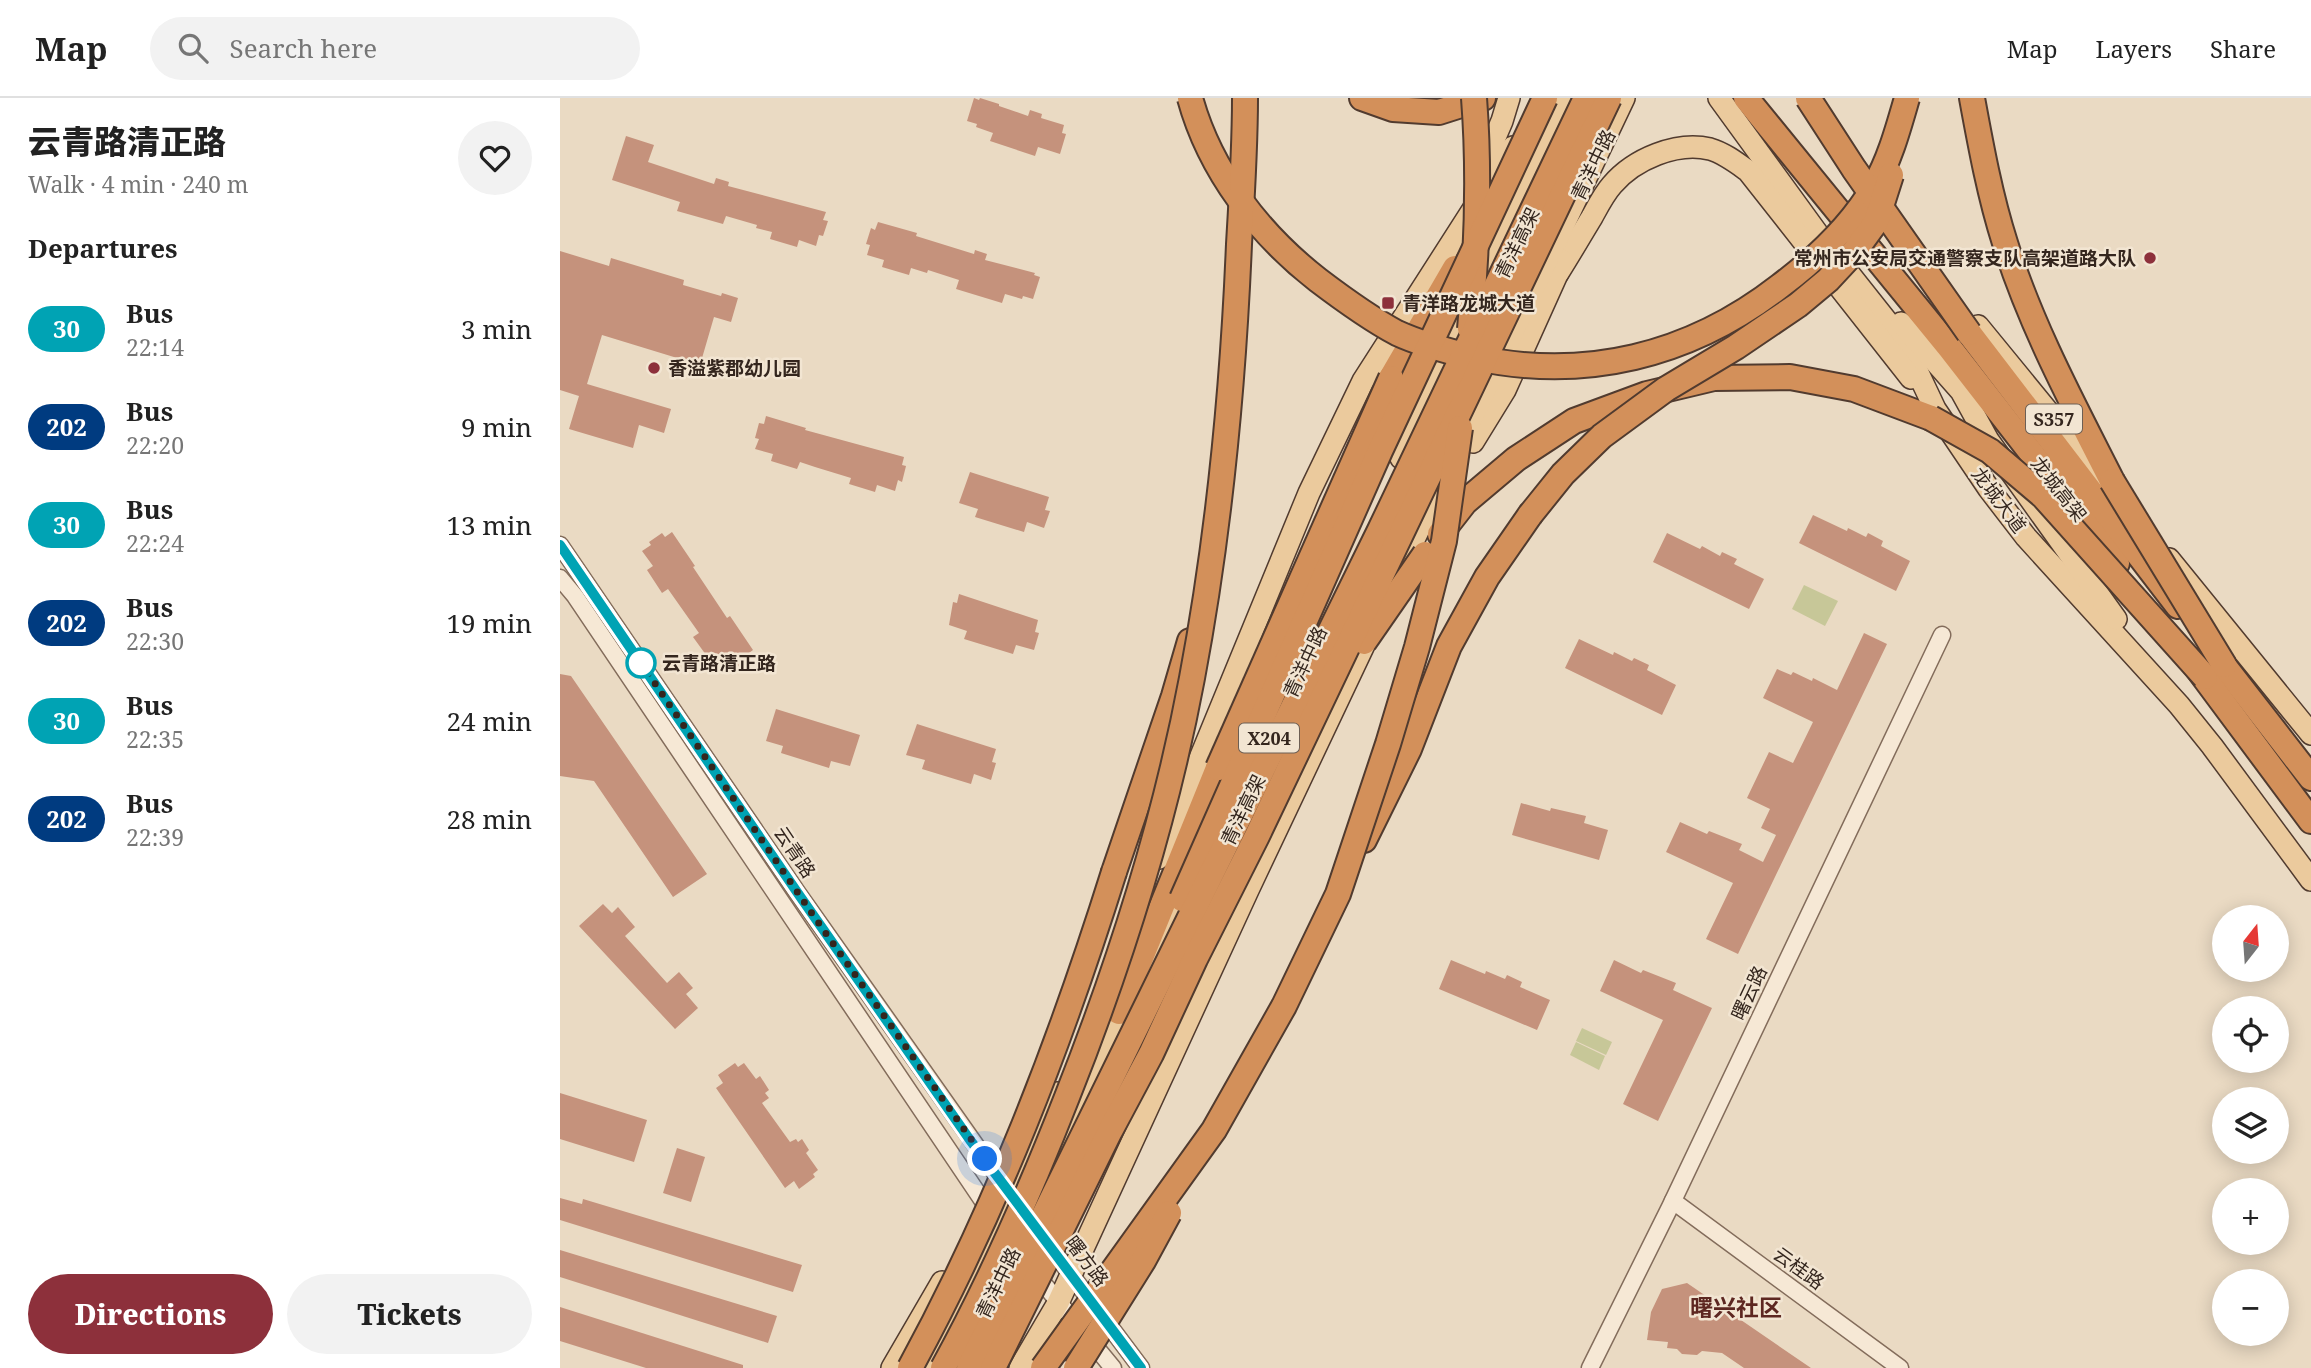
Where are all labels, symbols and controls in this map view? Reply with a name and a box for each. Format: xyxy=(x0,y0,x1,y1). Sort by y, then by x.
search box xyxy=(150,17,640,80)
text: Map xyxy=(35,26,108,71)
icon: search xyxy=(174,29,212,67)
text: Search here xyxy=(230,30,377,66)
text: Map xyxy=(2007,32,2058,65)
text: Layers xyxy=(2096,32,2172,65)
text: Share xyxy=(2210,32,2276,65)
text: 云青路清正路 xyxy=(28,119,226,164)
button: heart xyxy=(458,121,532,195)
street label: 青洋中路 xyxy=(1565,125,1621,205)
text: Walk · 4 min · 240 m xyxy=(28,168,248,200)
street label: 青洋高架 xyxy=(1489,203,1545,283)
text: Departures xyxy=(28,230,178,266)
place label: 常州市公安局交通警察支队高架道路大队 xyxy=(1794,245,2136,271)
marker: 常州市公安局交通警察支队高架道路大队 xyxy=(2142,250,2158,266)
place label: 青洋路龙城大道 xyxy=(1402,290,1535,316)
text: Bus xyxy=(126,295,173,331)
marker: 青洋路龙城大道 xyxy=(1380,295,1396,311)
text: 3 min xyxy=(461,311,532,347)
text: 30 xyxy=(53,312,80,345)
text: 22:14 xyxy=(126,331,184,363)
place label: 香溢紫郡幼儿园 xyxy=(668,355,801,381)
marker: 香溢紫郡幼儿园 xyxy=(646,360,662,376)
text: Bus xyxy=(126,393,173,429)
road number: S357 xyxy=(2026,404,2082,433)
text: 9 min xyxy=(461,409,532,445)
text: 202 xyxy=(46,410,87,443)
text: 22:20 xyxy=(126,429,184,461)
street label: 龙城高架 xyxy=(2025,451,2093,527)
street label: 龙城大道 xyxy=(1966,462,2032,538)
text: Bus xyxy=(126,491,173,527)
text: 13 min xyxy=(447,507,532,543)
text: 30 xyxy=(53,508,80,541)
text: 22:24 xyxy=(126,527,184,559)
text: Bus xyxy=(126,589,173,625)
text: 19 min xyxy=(447,605,532,641)
text: 202 xyxy=(46,606,87,639)
street label: 青洋中路 xyxy=(1277,622,1333,702)
text: 22:30 xyxy=(126,625,184,657)
marker: 云青路清正路 xyxy=(626,648,656,678)
place label: 云青路清正路 xyxy=(662,650,776,676)
text: Bus xyxy=(126,687,173,723)
text: 24 min xyxy=(447,703,532,739)
text: 30 xyxy=(53,704,80,737)
text: 22:35 xyxy=(126,723,184,755)
road number: X204 xyxy=(1239,724,1299,752)
street label: 青洋高架 xyxy=(1215,770,1271,850)
text: Bus xyxy=(126,785,173,821)
text: 28 min xyxy=(447,801,532,837)
text: 202 xyxy=(46,802,87,835)
text: 22:39 xyxy=(126,821,184,853)
street label: 云青路 xyxy=(768,821,822,883)
north arrow xyxy=(2212,905,2289,982)
map controls xyxy=(2212,905,2289,1346)
street label: 曙云路 xyxy=(1725,962,1773,1024)
button: locate xyxy=(2212,996,2289,1073)
button: layers xyxy=(2212,1087,2289,1164)
your location xyxy=(967,1141,1002,1176)
button: + xyxy=(2212,1178,2289,1255)
street label: 曙方路 xyxy=(1059,1230,1115,1292)
street label: 云桂路 xyxy=(1768,1241,1830,1295)
street label: 青洋中路 xyxy=(970,1243,1026,1323)
button: − xyxy=(2212,1269,2289,1346)
button: Directions xyxy=(28,1274,273,1354)
button: Tickets xyxy=(287,1274,532,1354)
district label: 曙兴社区 xyxy=(1690,1291,1782,1323)

